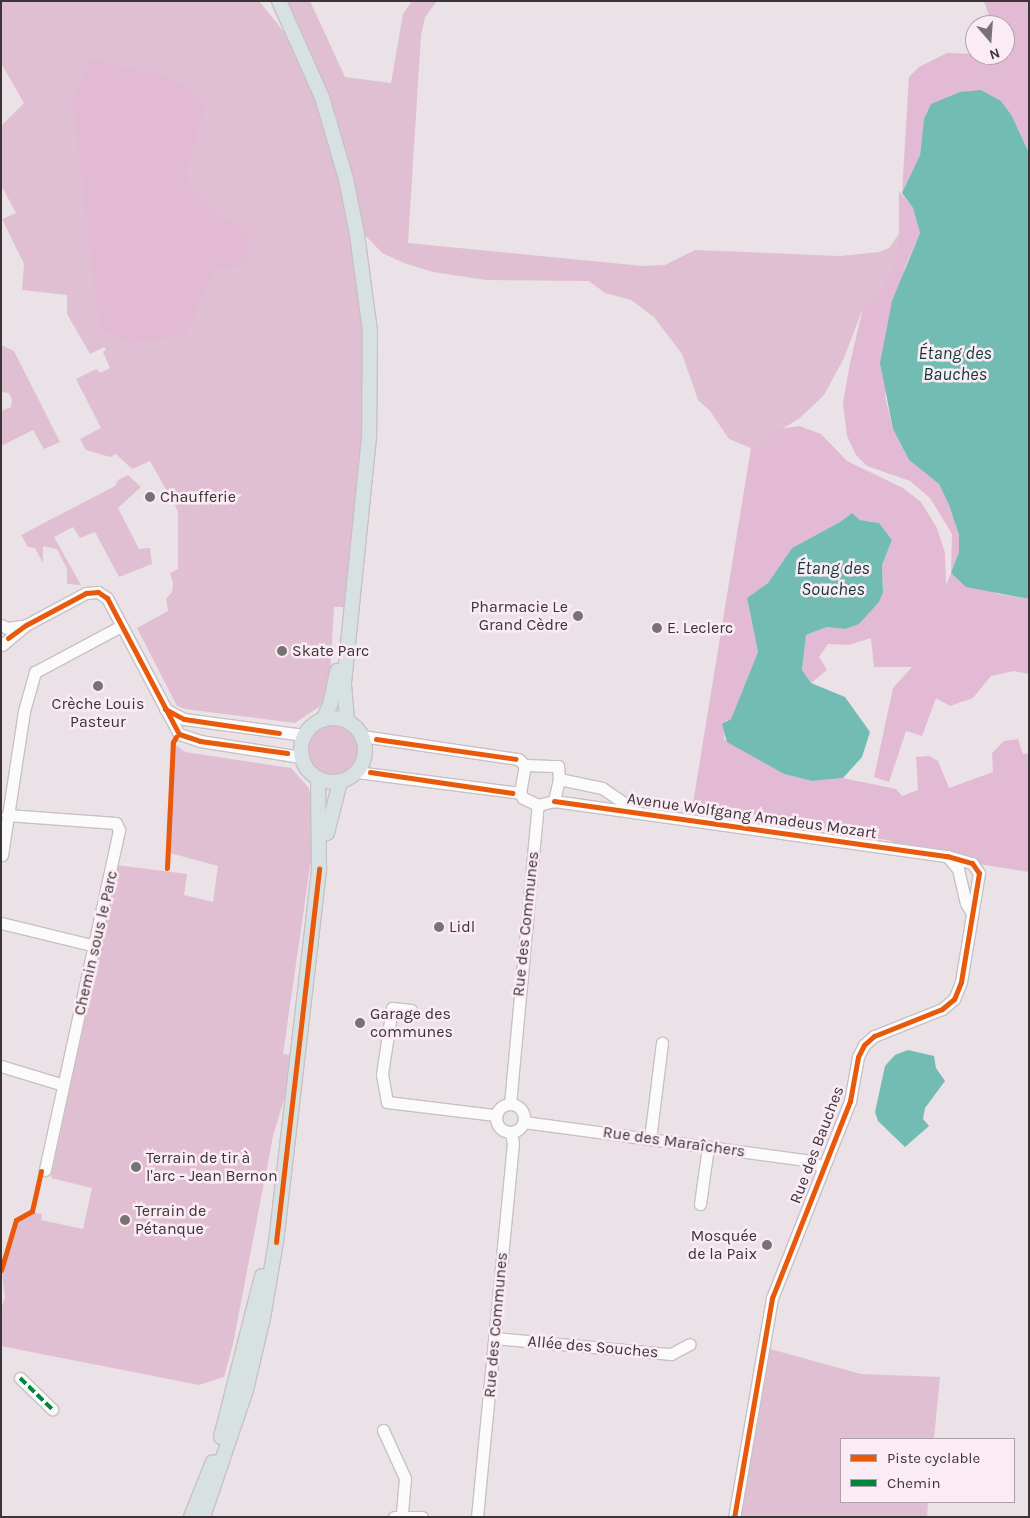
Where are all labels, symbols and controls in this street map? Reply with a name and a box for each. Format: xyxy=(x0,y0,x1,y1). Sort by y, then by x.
north arrow xyxy=(965,15,1015,65)
text: N xyxy=(987,44,1002,63)
water label: Étang des Bauches xyxy=(918,343,992,386)
place label: Chaufferie xyxy=(160,487,236,507)
marker: Chaufferie xyxy=(144,491,156,503)
water label: Étang des Souches xyxy=(796,558,870,600)
place label: Pharmacie Le Grand Cèdre xyxy=(470,597,568,635)
marker: Pharmacie Le Grand Cèdre xyxy=(572,610,584,622)
place label: E. Leclerc xyxy=(667,618,733,638)
marker: E. Leclerc xyxy=(651,622,663,634)
place label: Skate Parc xyxy=(292,641,369,661)
marker: Skate Parc xyxy=(276,645,288,657)
marker: Crèche Louis Pasteur xyxy=(92,680,104,692)
place label: Crèche Louis Pasteur xyxy=(52,694,144,732)
street label: Avenue Wolfgang Amadeus Mozart xyxy=(626,789,878,843)
street label: Rue des Communes xyxy=(509,850,543,998)
street label: Chemin sous le Parc xyxy=(70,869,122,1017)
place label: Lidl xyxy=(449,917,475,937)
marker: Lidl xyxy=(433,921,445,933)
place label: Garage des communes xyxy=(370,1004,453,1042)
marker: Garage des communes xyxy=(354,1017,366,1029)
street label: Rue des Bauches xyxy=(786,1083,848,1207)
street label: Rue des Maraîchers xyxy=(602,1123,746,1161)
place label: Terrain de tir à l'arc - Jean Bernon xyxy=(146,1148,278,1186)
marker: Terrain de tir à l'arc - Jean Bernon xyxy=(130,1161,142,1173)
place label: Terrain de Pétanque xyxy=(135,1201,206,1239)
marker: Terrain de Pétanque xyxy=(119,1214,131,1226)
place label: Mosquée de la Paix xyxy=(688,1226,757,1264)
marker: Mosquée de la Paix xyxy=(761,1239,773,1251)
street label: Rue des Communes xyxy=(480,1252,512,1398)
street label: Allée des Souches xyxy=(527,1332,659,1362)
legend xyxy=(840,1438,1015,1503)
text: Piste cyclable xyxy=(887,1449,980,1467)
text: Chemin xyxy=(887,1474,941,1492)

